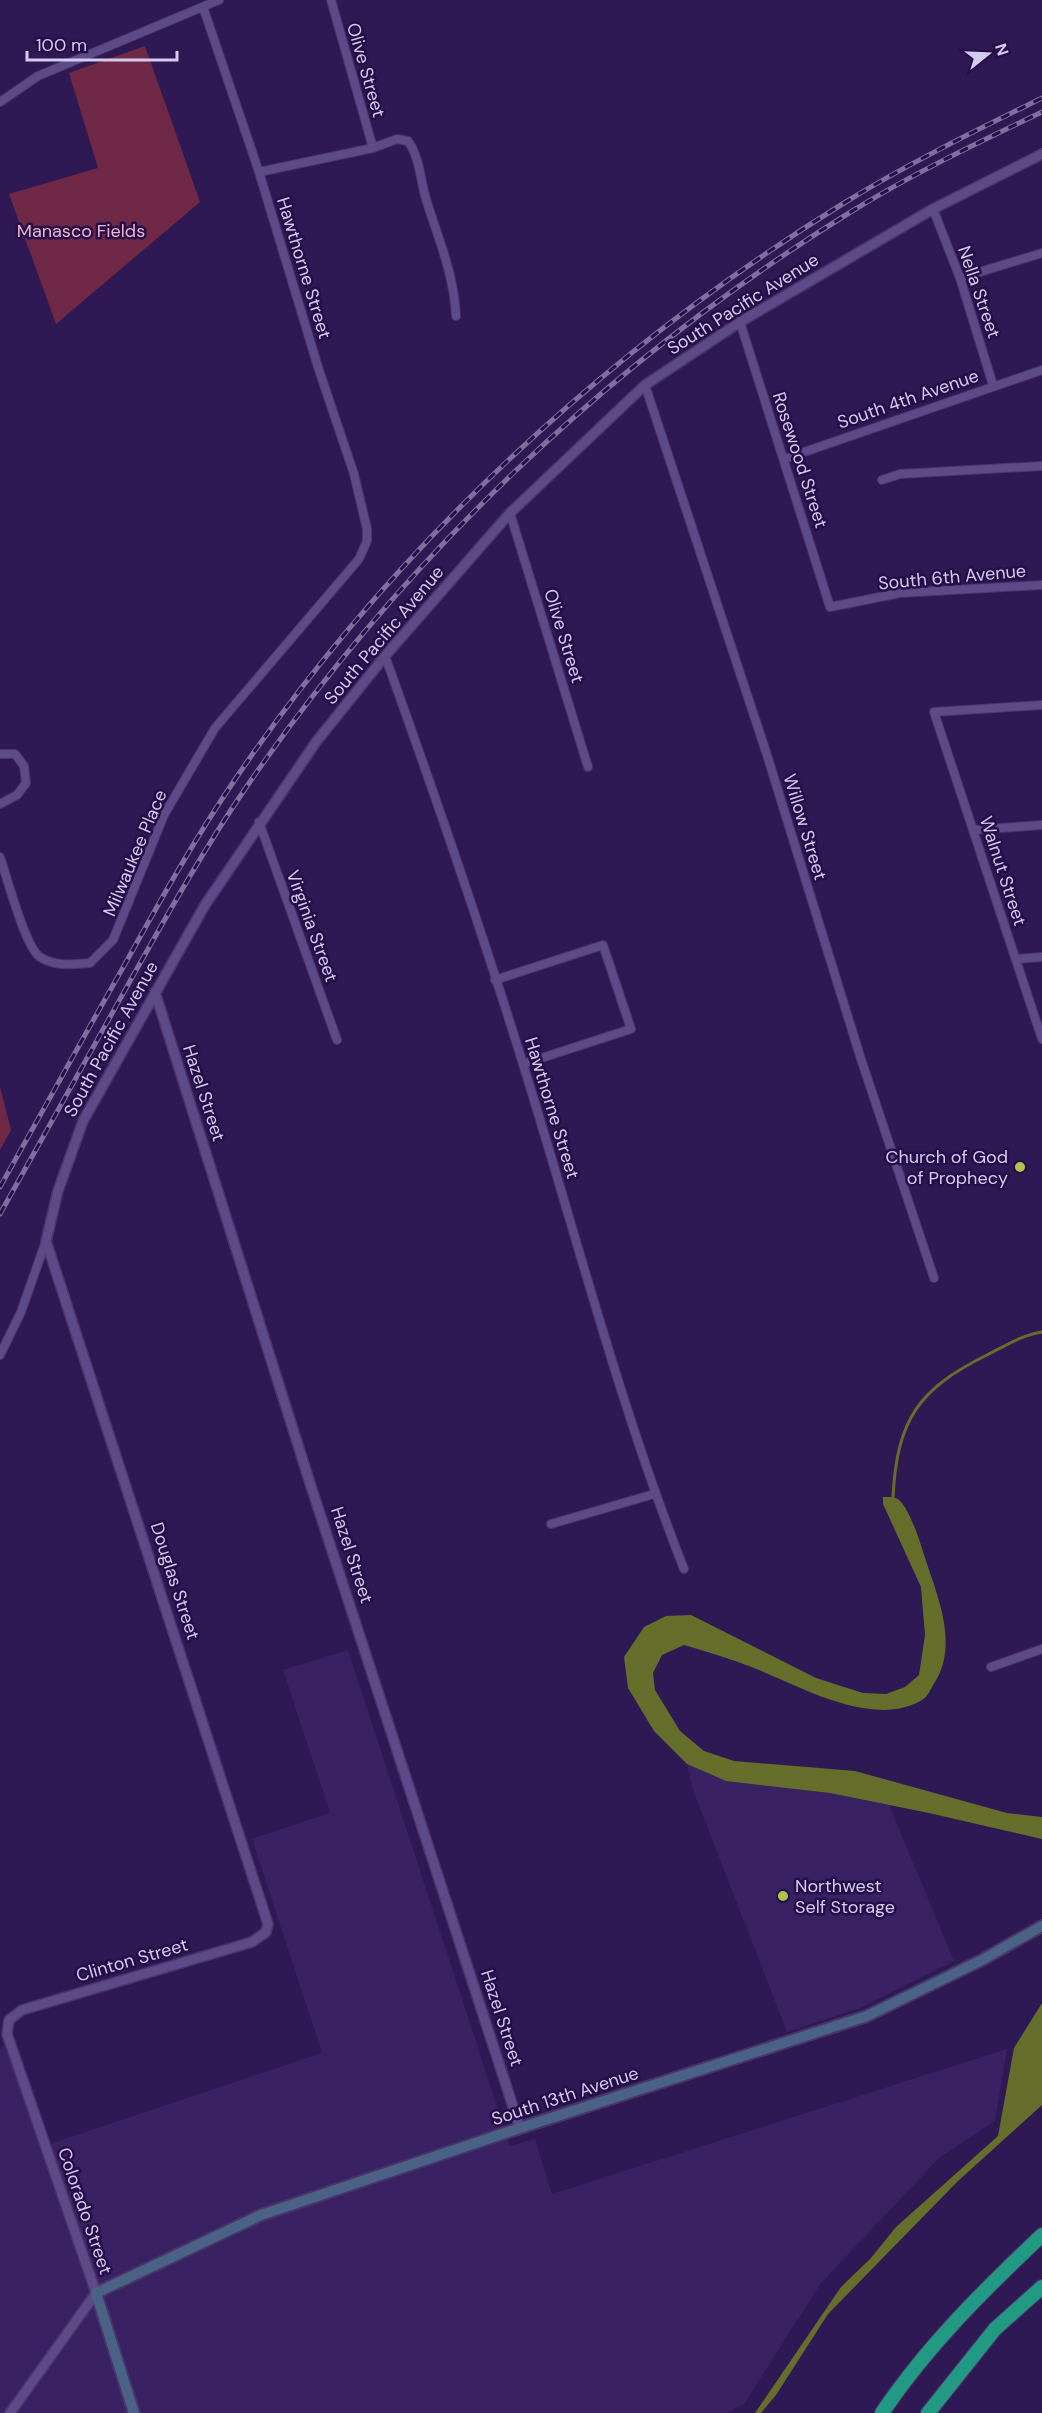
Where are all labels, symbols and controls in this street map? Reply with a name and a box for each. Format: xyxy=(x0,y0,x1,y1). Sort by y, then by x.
street label: Olive Street xyxy=(341,20,391,120)
scale bar xyxy=(27,24,177,62)
north arrow xyxy=(958,24,1018,84)
text: 100 m xyxy=(36,33,87,57)
text: N xyxy=(990,41,1014,58)
street label: Hawthorne Street xyxy=(271,194,337,342)
park label: Manasco Fields xyxy=(17,219,145,243)
street label: Nella Street xyxy=(952,243,1006,341)
street label: South Pacific Avenue xyxy=(663,248,823,360)
street label: South 4th Avenue xyxy=(834,364,982,434)
street label: Rosewood Street xyxy=(767,389,833,531)
street label: South 6th Avenue xyxy=(877,559,1027,595)
street label: South Pacific Avenue xyxy=(319,560,449,710)
street label: Olive Street xyxy=(538,586,590,686)
street label: Willow Street xyxy=(777,771,833,883)
street label: Milwaukee Place xyxy=(97,786,173,920)
street label: Walnut Street xyxy=(974,813,1032,929)
street label: Virginia Street xyxy=(281,867,343,985)
street label: South Pacific Avenue xyxy=(58,957,164,1121)
street label: Hawthorne Street xyxy=(519,1034,585,1182)
street label: Hazel Street xyxy=(177,1042,231,1144)
place label: Church of God of Prophecy xyxy=(885,1145,1008,1190)
marker: Church of God of Prophecy xyxy=(1013,1160,1027,1174)
street label: Hazel Street xyxy=(325,1504,379,1606)
street label: Douglas Street xyxy=(145,1519,205,1643)
place label: Northwest Self Storage xyxy=(795,1874,895,1919)
marker: Northwest Self Storage xyxy=(776,1889,790,1903)
street label: Clinton Street xyxy=(73,1933,191,1987)
street label: Hazel Street xyxy=(475,1967,529,2069)
street label: South 13th Avenue xyxy=(488,2061,642,2131)
street label: Colorado Street xyxy=(52,2144,118,2278)

